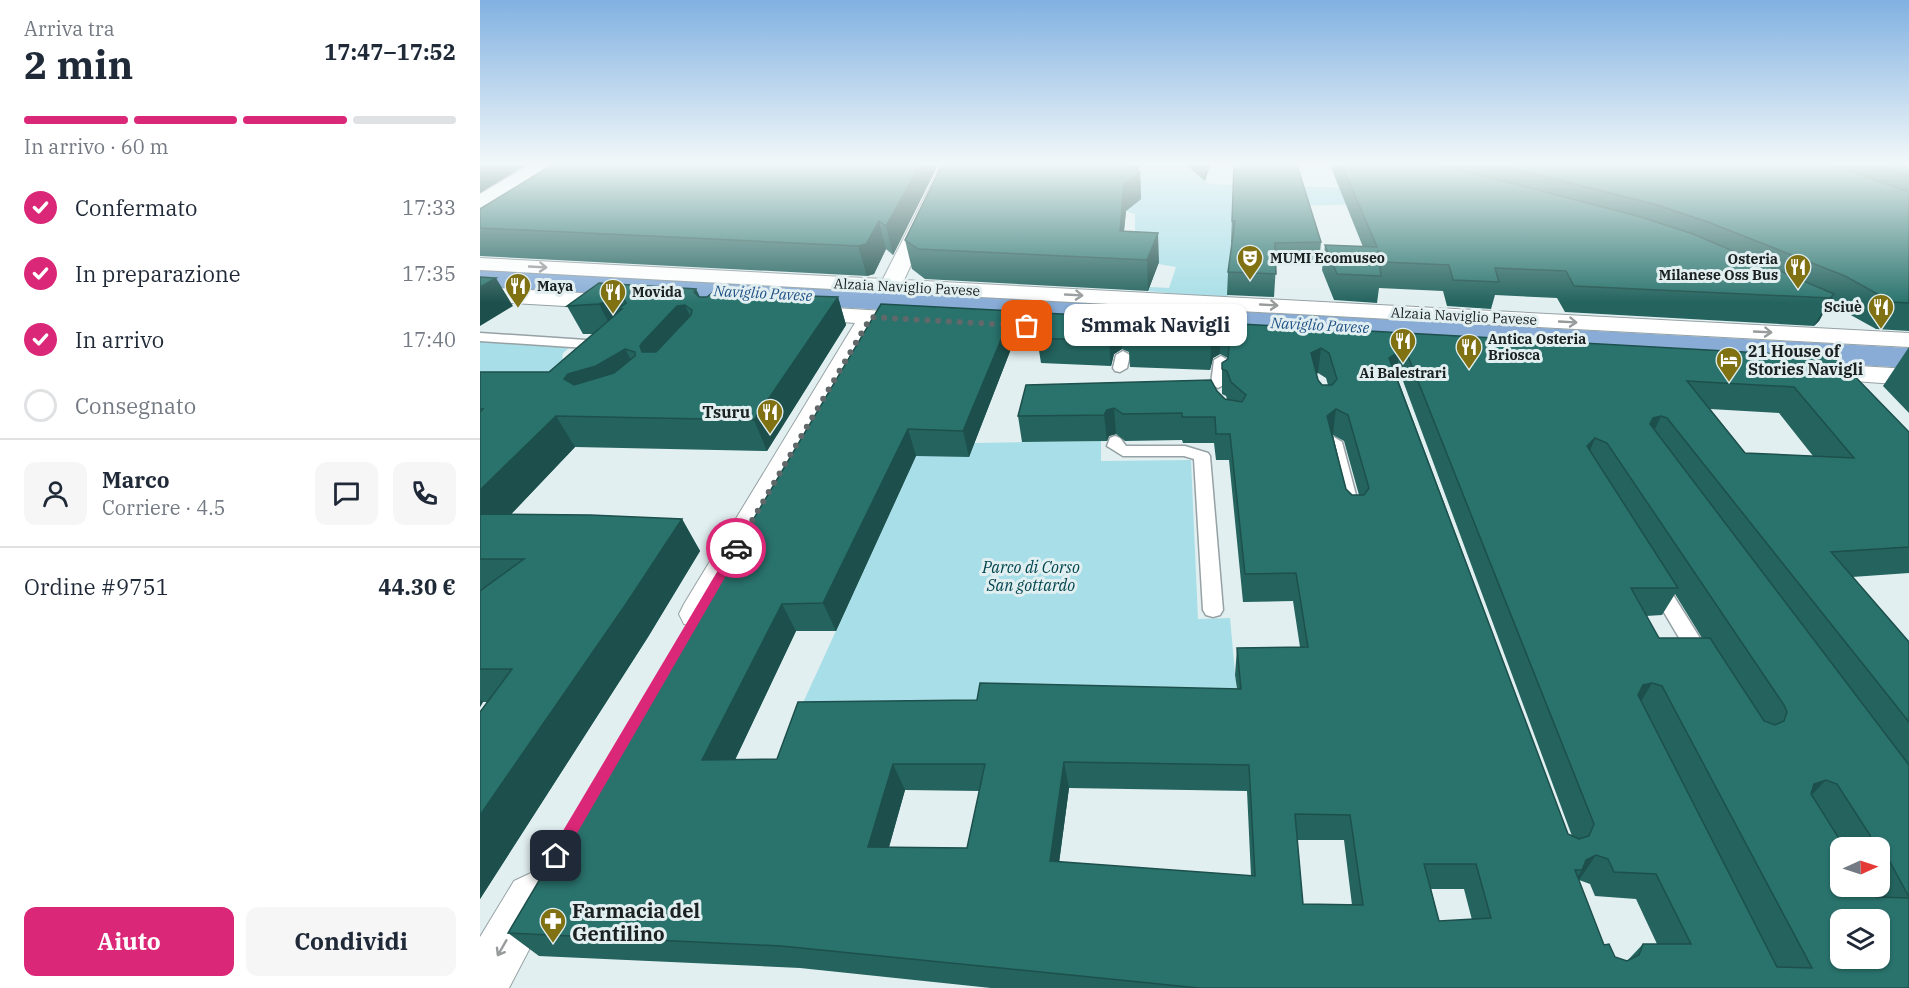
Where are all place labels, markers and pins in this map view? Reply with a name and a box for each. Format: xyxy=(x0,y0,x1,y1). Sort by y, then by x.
theatre icon: MUMI Ecomuseo xyxy=(1235,243,1265,281)
place label: MUMI Ecomuseo xyxy=(1270,249,1385,267)
place label: Osteria Milanese Oss Bus xyxy=(1659,250,1778,284)
restaurant icon: Osteria Milanese Oss Bus xyxy=(1783,252,1813,290)
restaurant icon: Maya xyxy=(503,271,533,309)
place label: Maya xyxy=(537,277,573,295)
restaurant icon: Movida xyxy=(598,277,628,315)
place label: Movida xyxy=(632,283,682,301)
restaurant icon: Sciuè xyxy=(1866,292,1896,330)
place label: Sciuè xyxy=(1824,298,1862,316)
pin xyxy=(1001,300,1052,351)
callout: Smmak Navigli xyxy=(1063,305,1246,347)
restaurant icon: Ai Balestrari xyxy=(1388,326,1418,364)
place label: Antica Osteria Briosca xyxy=(1488,330,1586,364)
restaurant icon: Antica Osteria Briosca xyxy=(1454,332,1484,370)
place label: 21 House of Stories Navigli xyxy=(1748,341,1863,379)
hotel icon: 21 House of Stories Navigli xyxy=(1714,345,1744,383)
place label: Ai Balestrari xyxy=(1360,364,1447,382)
restaurant icon: Tsuru xyxy=(755,397,785,435)
place label: Tsuru xyxy=(702,402,750,422)
pin xyxy=(530,830,581,881)
place label: Farmacia del Gentilino xyxy=(572,897,700,947)
pharmacy icon: Farmacia del Gentilino xyxy=(538,906,568,944)

